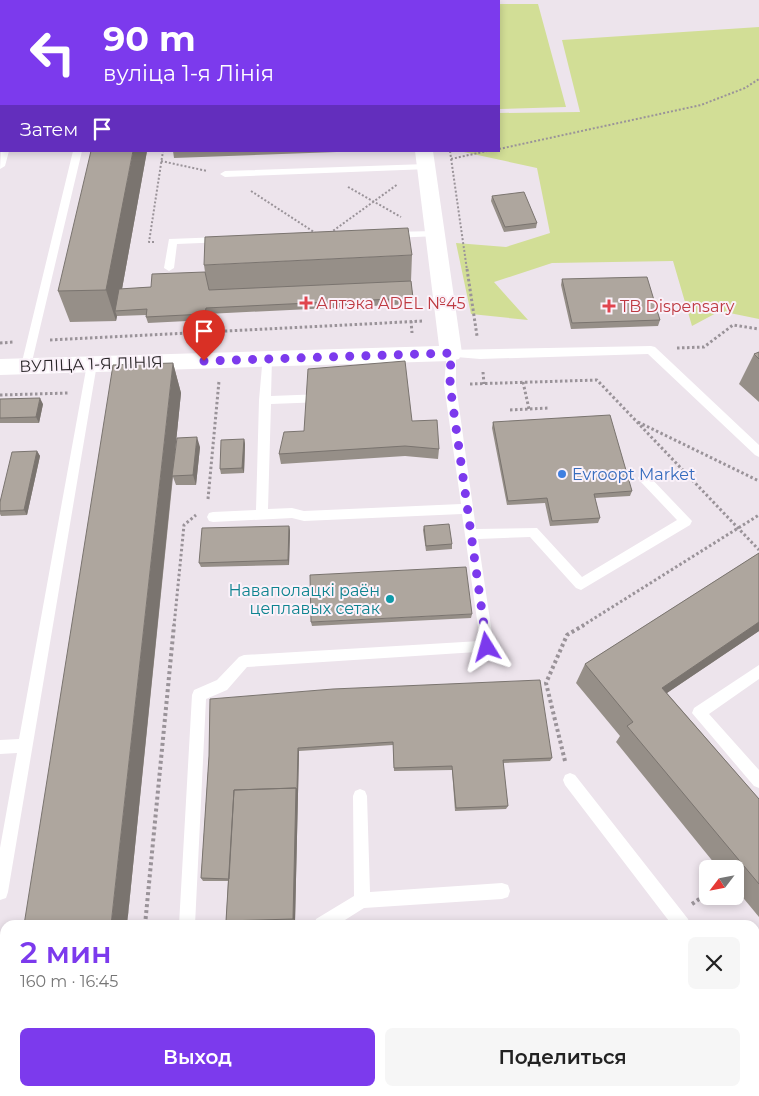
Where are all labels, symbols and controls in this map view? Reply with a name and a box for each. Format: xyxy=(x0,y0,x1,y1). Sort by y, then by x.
text: 90 m xyxy=(103,17,196,60)
icon: left xyxy=(20,20,85,85)
text: вуліца 1-я Лінія xyxy=(103,60,274,87)
icon: arrive xyxy=(88,115,116,143)
text: Затем xyxy=(20,118,78,141)
place label: Аптэка ADEL №45 xyxy=(316,294,466,313)
marker: Аптэка ADEL №45 xyxy=(300,297,312,309)
place label: TB Dispensary xyxy=(620,297,735,316)
marker: TB Dispensary xyxy=(602,299,616,313)
pin xyxy=(183,310,225,361)
icon: arrive xyxy=(190,317,218,345)
street label: ВУЛІЦА 1-Я ЛІНІЯ xyxy=(19,352,163,376)
place label: Evroopt Market xyxy=(572,465,696,484)
marker: Evroopt Market xyxy=(556,468,568,480)
place label: Наваполацкі раён цеплавых сетак xyxy=(228,581,381,618)
marker: Наваполацкі раён цеплавых сетак xyxy=(384,593,396,605)
position arrow xyxy=(460,620,512,672)
north arrow xyxy=(699,860,744,905)
map controls xyxy=(699,860,744,905)
text: 2 мин xyxy=(20,934,112,971)
button: close xyxy=(688,937,740,989)
text: 160 m · 16:45 xyxy=(20,972,118,991)
button: Выход xyxy=(20,1028,375,1086)
button: Поделиться xyxy=(385,1028,740,1086)

